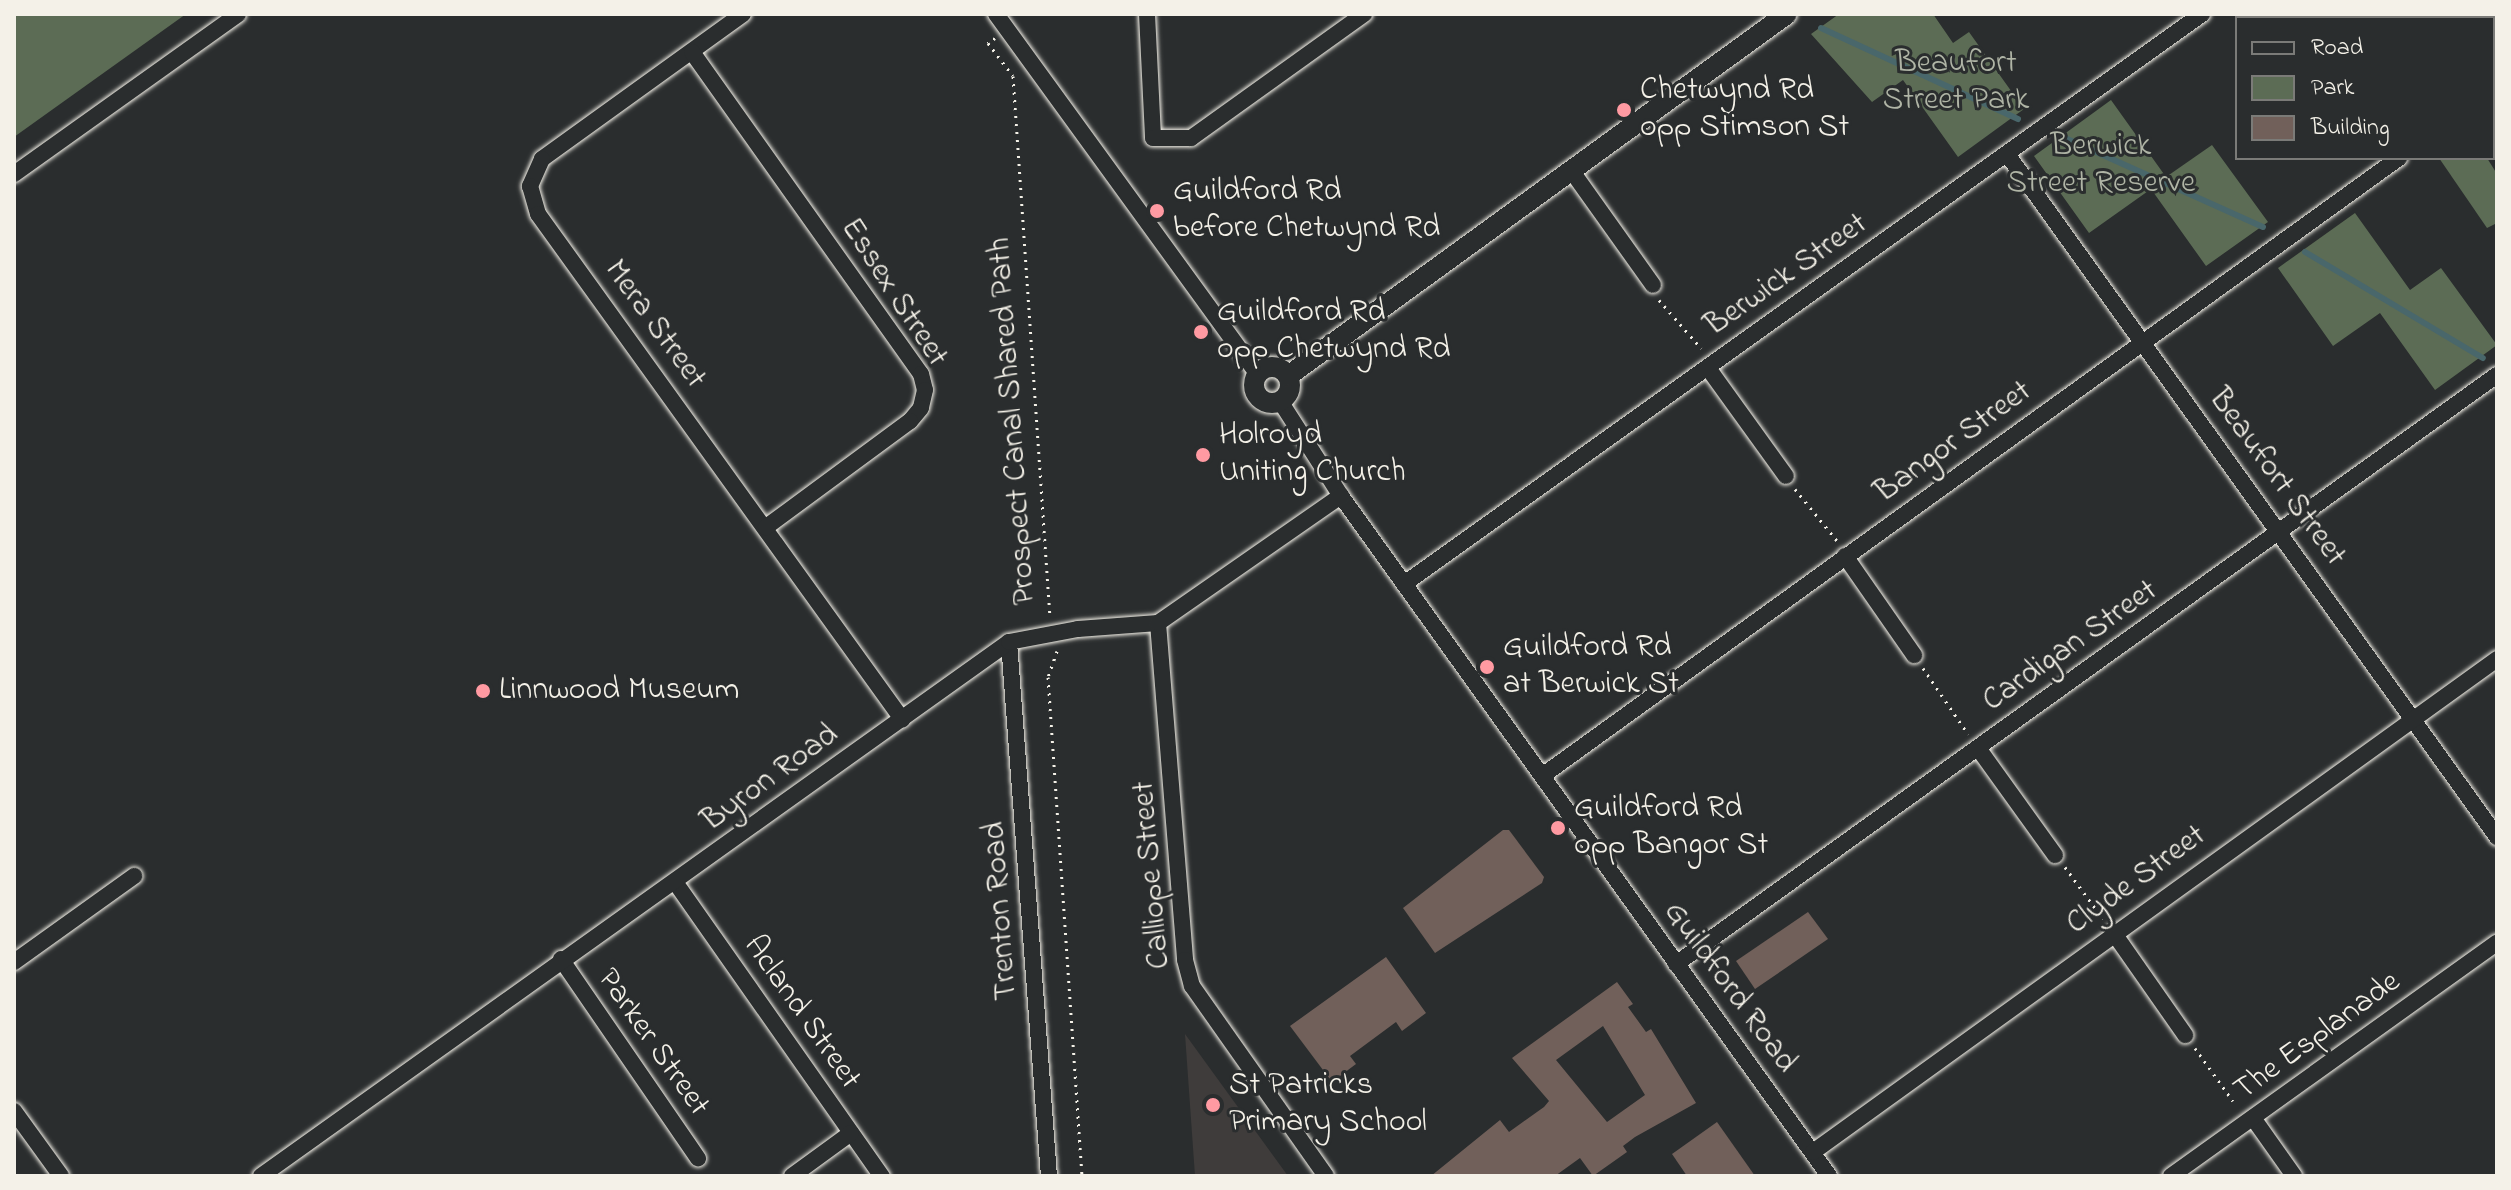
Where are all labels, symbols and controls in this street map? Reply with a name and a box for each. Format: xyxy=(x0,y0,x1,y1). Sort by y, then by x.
legend xyxy=(2235,16,2495,160)
text: Road xyxy=(2311,31,2363,66)
park label: Beaufort Street Park xyxy=(1883,46,2029,121)
text: Park xyxy=(2311,71,2354,106)
place label: Chetwynd Rd opp Stimson St xyxy=(1640,73,1849,148)
marker: Chetwynd Rd opp Stimson St xyxy=(1615,101,1633,119)
text: Building xyxy=(2311,111,2390,146)
park label: Berwick Street Reserve xyxy=(2007,129,2195,204)
place label: Guildford Rd before Chetwynd Rd xyxy=(1173,174,1440,249)
marker: Guildford Rd before Chetwynd Rd xyxy=(1148,202,1166,220)
street label: Berwick Street xyxy=(1698,206,1876,346)
street label: Essex Street xyxy=(831,212,955,374)
street label: Prospect Canal Shared Path xyxy=(982,236,1046,606)
street label: Mera Street xyxy=(595,253,713,397)
place label: Guildford Rd opp Chetwynd Rd xyxy=(1217,295,1451,370)
marker: Guildford Rd opp Chetwynd Rd xyxy=(1192,323,1210,341)
street label: Bangor Street xyxy=(1868,373,2040,513)
street label: Beaufort Street xyxy=(2199,382,2353,574)
place label: Holroyd Uniting Church xyxy=(1219,418,1406,493)
marker: Holroyd Uniting Church xyxy=(1194,446,1212,464)
street label: Cardigan Street xyxy=(1976,573,2166,721)
place label: Guildford Rd at Berwick St xyxy=(1503,630,1679,705)
marker: Guildford Rd at Berwick St xyxy=(1478,658,1496,676)
place label: Linnwood Museum xyxy=(499,672,739,710)
marker: Linnwood Museum xyxy=(474,682,492,700)
street label: Byron Road xyxy=(695,717,847,841)
street label: Calliope Street xyxy=(1126,779,1180,971)
place label: Guildford Rd opp Bangor St xyxy=(1574,791,1768,866)
street label: Clyde Street xyxy=(2060,818,2214,944)
marker: Guildford Rd opp Bangor St xyxy=(1549,819,1567,837)
street label: Trenton Road xyxy=(977,820,1027,1002)
street label: Guildford Road xyxy=(1654,895,1804,1081)
street label: Acland Street xyxy=(734,929,868,1097)
street label: Parker Street xyxy=(587,962,717,1124)
street label: The Esplanade xyxy=(2227,964,2409,1110)
place label: St Patricks Primary School xyxy=(1229,1068,1427,1143)
marker: St Patricks Primary School xyxy=(1204,1096,1222,1114)

